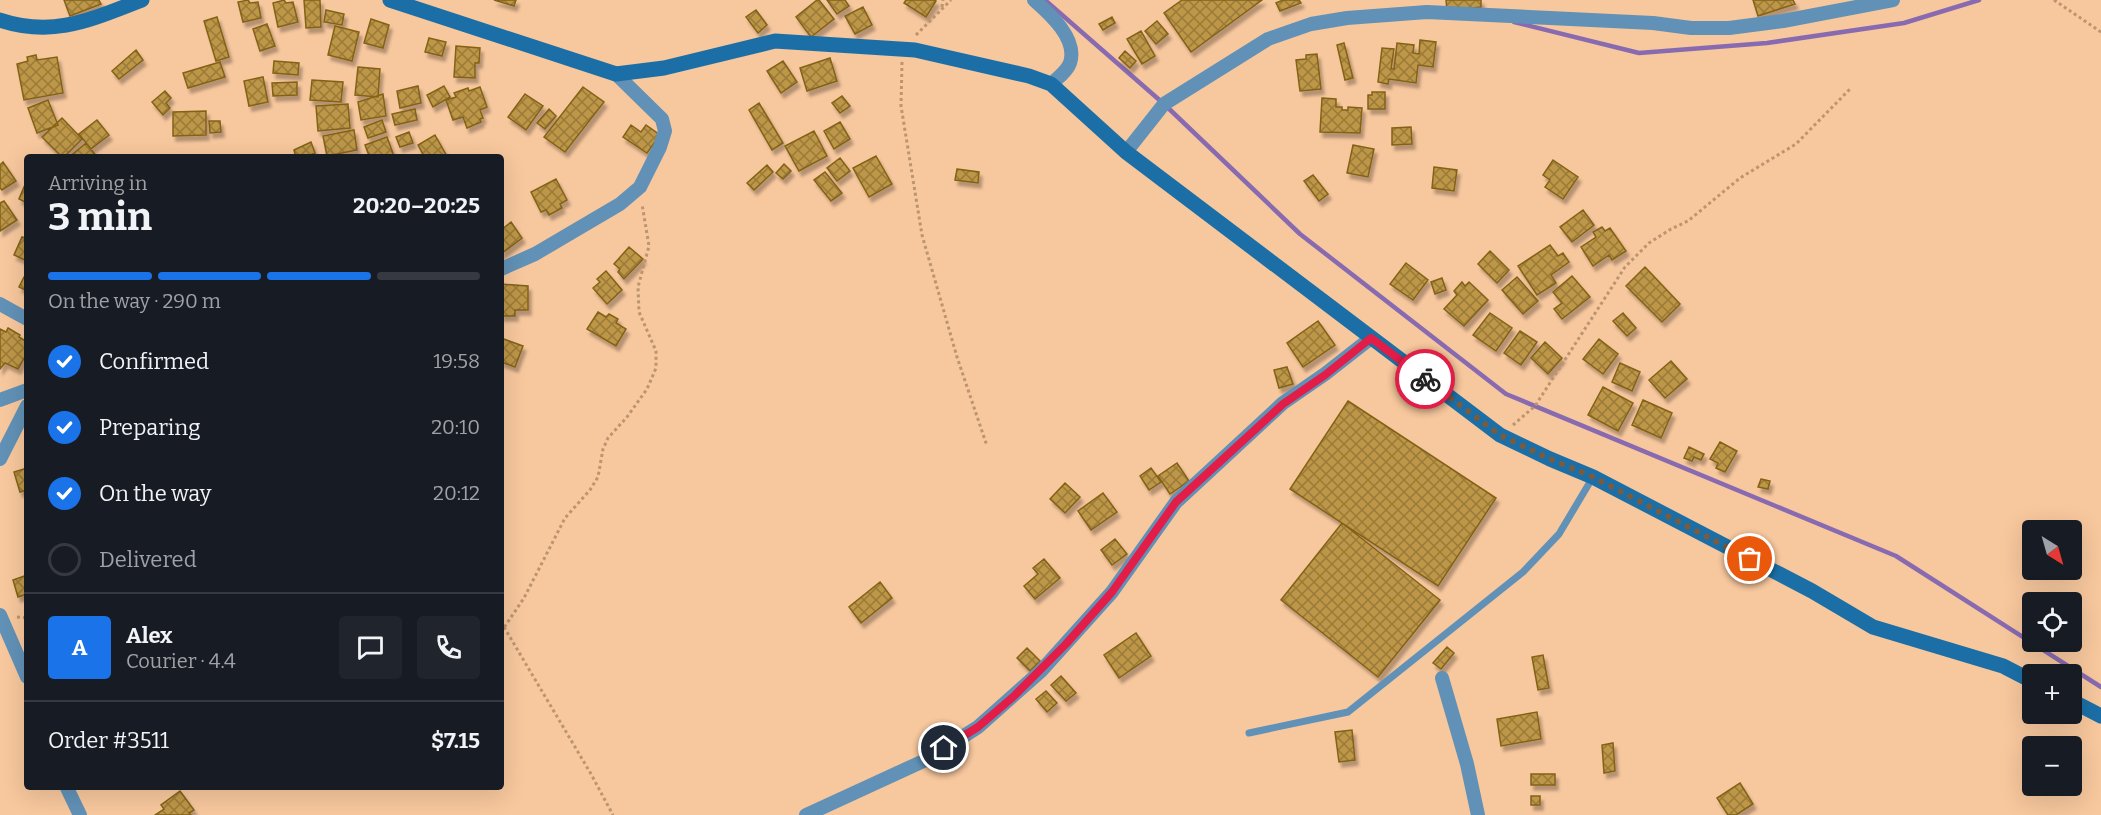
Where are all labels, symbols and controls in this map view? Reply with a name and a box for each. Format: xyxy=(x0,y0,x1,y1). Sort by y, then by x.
text: Arriving in xyxy=(48,171,147,195)
text: 20:20–20:25 xyxy=(353,192,480,219)
text: 3 min xyxy=(48,194,152,240)
text: On the way · 290 m xyxy=(48,289,221,313)
icon: check xyxy=(48,345,81,378)
text: Confirmed xyxy=(99,348,209,375)
text: 19:58 xyxy=(433,349,480,373)
courier xyxy=(1395,349,1455,409)
icon: bike xyxy=(1409,363,1442,396)
icon: check xyxy=(48,411,81,444)
text: Preparing xyxy=(99,414,201,441)
text: 20:10 xyxy=(431,415,480,439)
icon: check xyxy=(48,477,81,510)
text: On the way xyxy=(99,480,211,507)
text: 20:12 xyxy=(433,481,480,505)
north arrow xyxy=(2022,520,2082,580)
map controls xyxy=(2022,520,2082,796)
pin xyxy=(1724,533,1775,584)
icon: bag xyxy=(1733,542,1766,575)
text: Delivered xyxy=(99,546,197,573)
button: locate xyxy=(2022,592,2082,652)
button: chat xyxy=(339,616,402,679)
button: phone xyxy=(417,616,480,679)
text: Alex xyxy=(126,622,172,649)
text: A xyxy=(72,634,87,661)
text: Courier · 4.4 xyxy=(126,649,236,673)
button: + xyxy=(2022,664,2082,724)
pin xyxy=(918,722,969,773)
text: Order #3511 xyxy=(48,727,169,754)
text: $7.15 xyxy=(431,727,480,754)
icon: home xyxy=(927,731,960,764)
button: − xyxy=(2022,736,2082,796)

